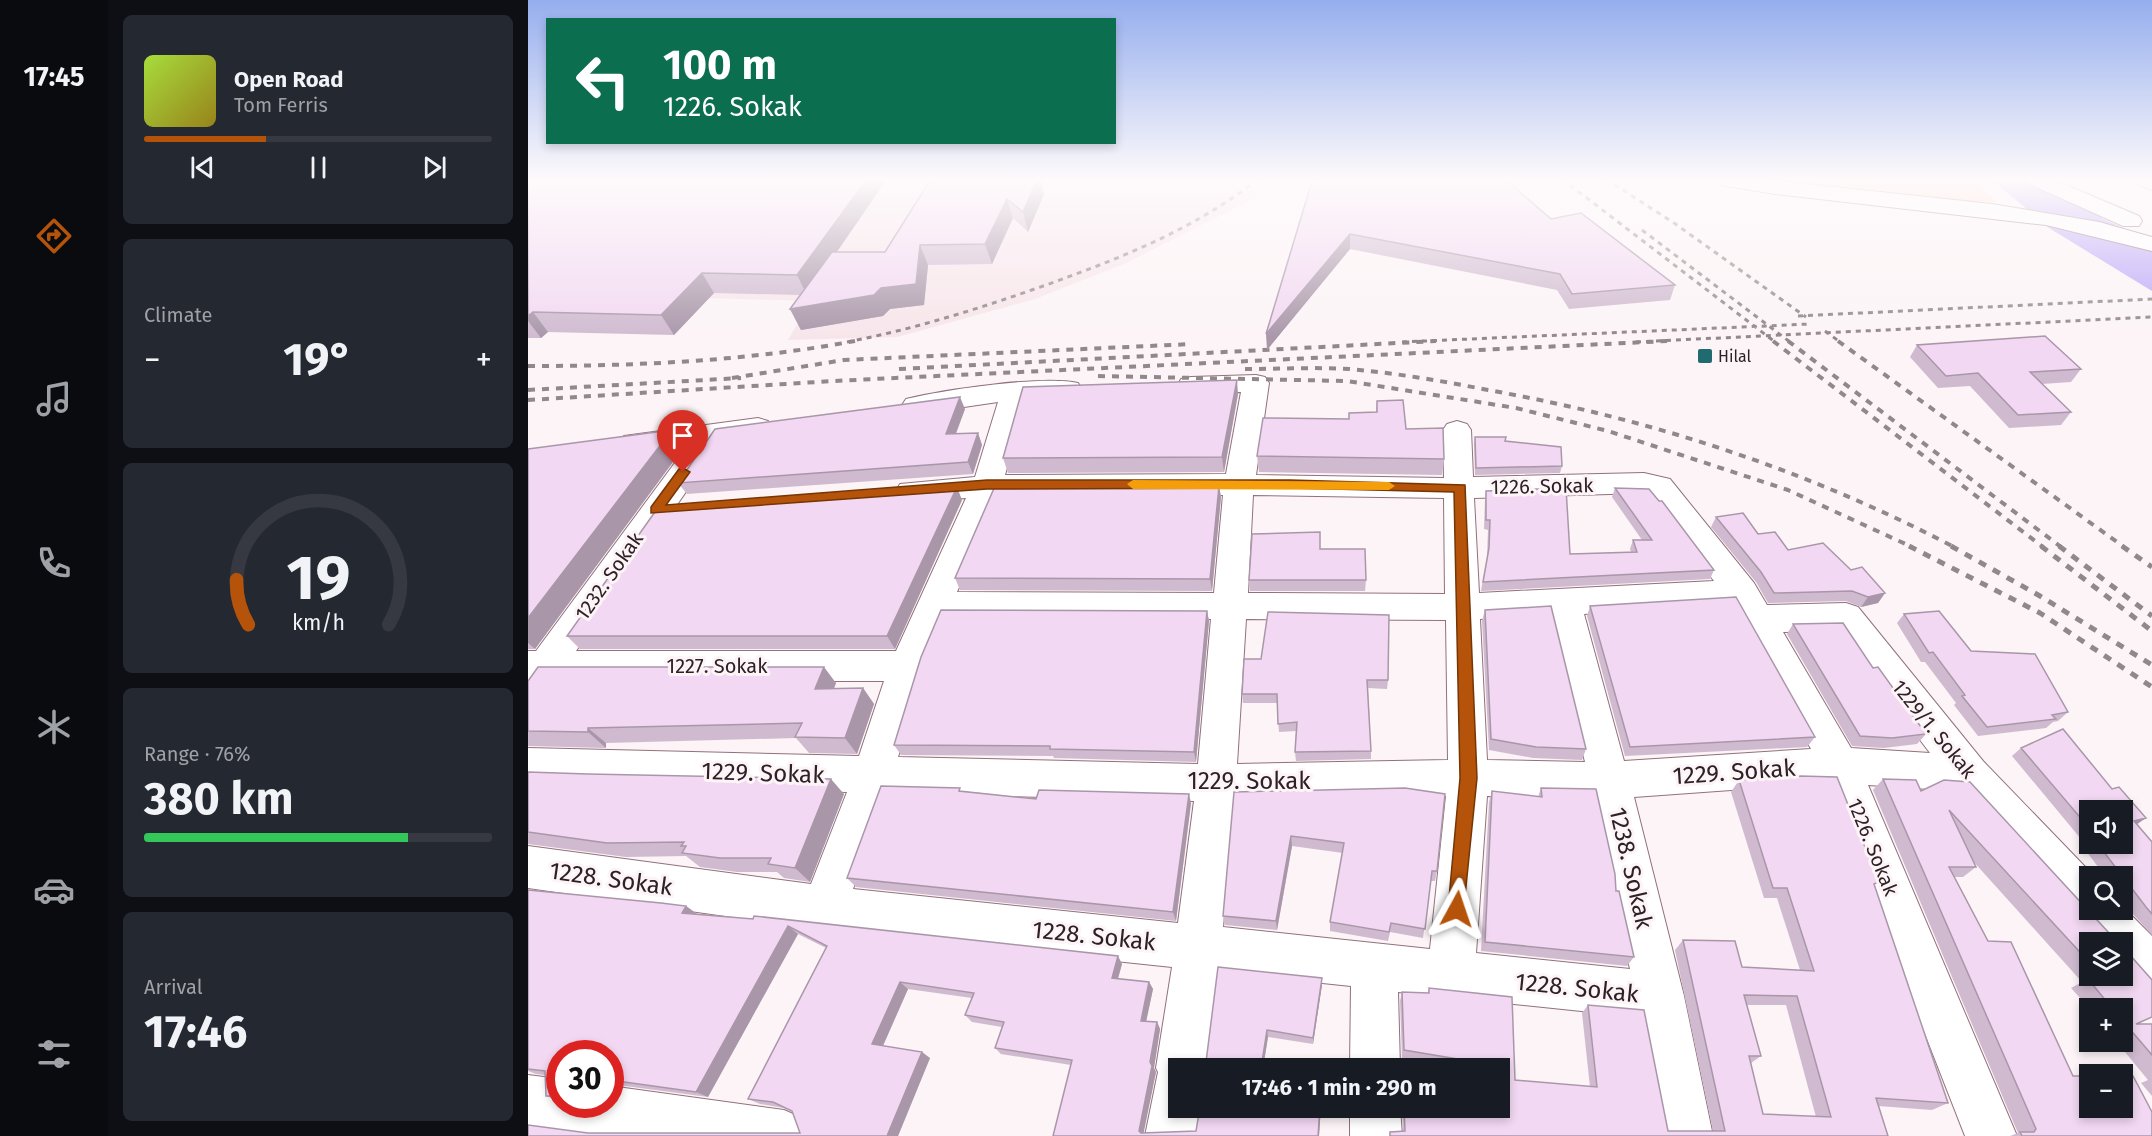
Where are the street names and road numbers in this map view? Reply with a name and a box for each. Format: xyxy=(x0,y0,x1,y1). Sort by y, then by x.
street label: 1226. Sokak xyxy=(1490,473,1594,499)
street label: 1232. Sokak xyxy=(570,527,648,625)
street label: 1227. Sokak xyxy=(667,654,768,678)
street label: 1229/1. Sokak xyxy=(1887,675,1981,784)
street label: 1229. Sokak xyxy=(1672,754,1797,790)
street label: 1229. Sokak xyxy=(701,757,826,789)
street label: 1229. Sokak xyxy=(1188,767,1311,795)
street label: 1226. Sokak xyxy=(1843,795,1904,900)
street label: 1238. Sokak xyxy=(1603,805,1659,932)
street label: 1228. Sokak xyxy=(548,857,675,902)
street label: 1228. Sokak xyxy=(1031,916,1158,956)
street label: 1228. Sokak xyxy=(1514,968,1641,1008)

